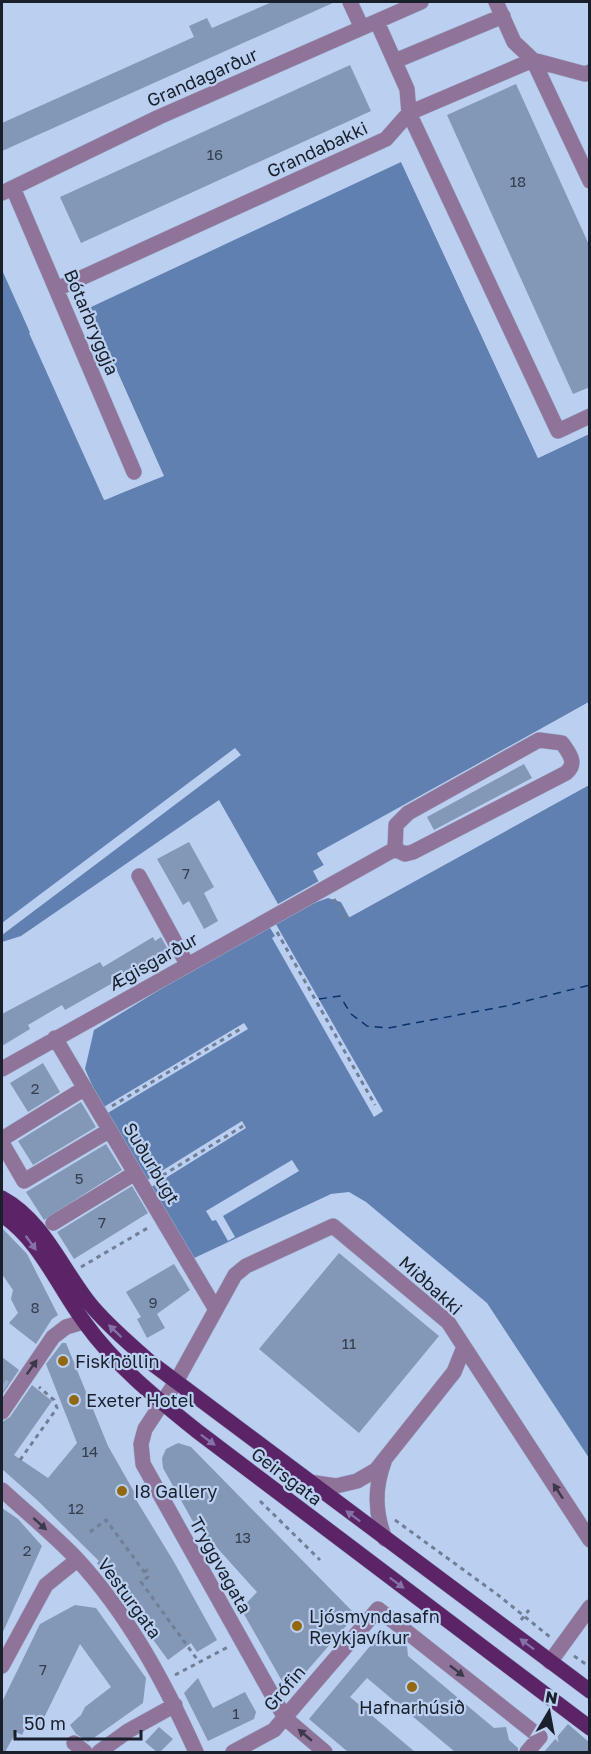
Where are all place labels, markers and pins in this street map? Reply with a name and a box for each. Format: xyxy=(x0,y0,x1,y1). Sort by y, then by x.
place label: Fiskhöllin xyxy=(75,1350,160,1372)
marker: Fiskhöllin xyxy=(56,1354,70,1368)
place label: Exeter Hotel xyxy=(86,1389,194,1411)
marker: Exeter Hotel xyxy=(67,1393,81,1407)
place label: I8 Gallery xyxy=(134,1480,217,1502)
marker: I8 Gallery xyxy=(115,1484,129,1498)
place label: Ljósmyndasafn Reykjavíkur xyxy=(309,1605,440,1648)
marker: Ljósmyndasafn Reykjavíkur xyxy=(290,1619,304,1633)
marker: Hafnarhúsið xyxy=(405,1680,419,1694)
place label: Hafnarhúsið xyxy=(359,1696,465,1718)

